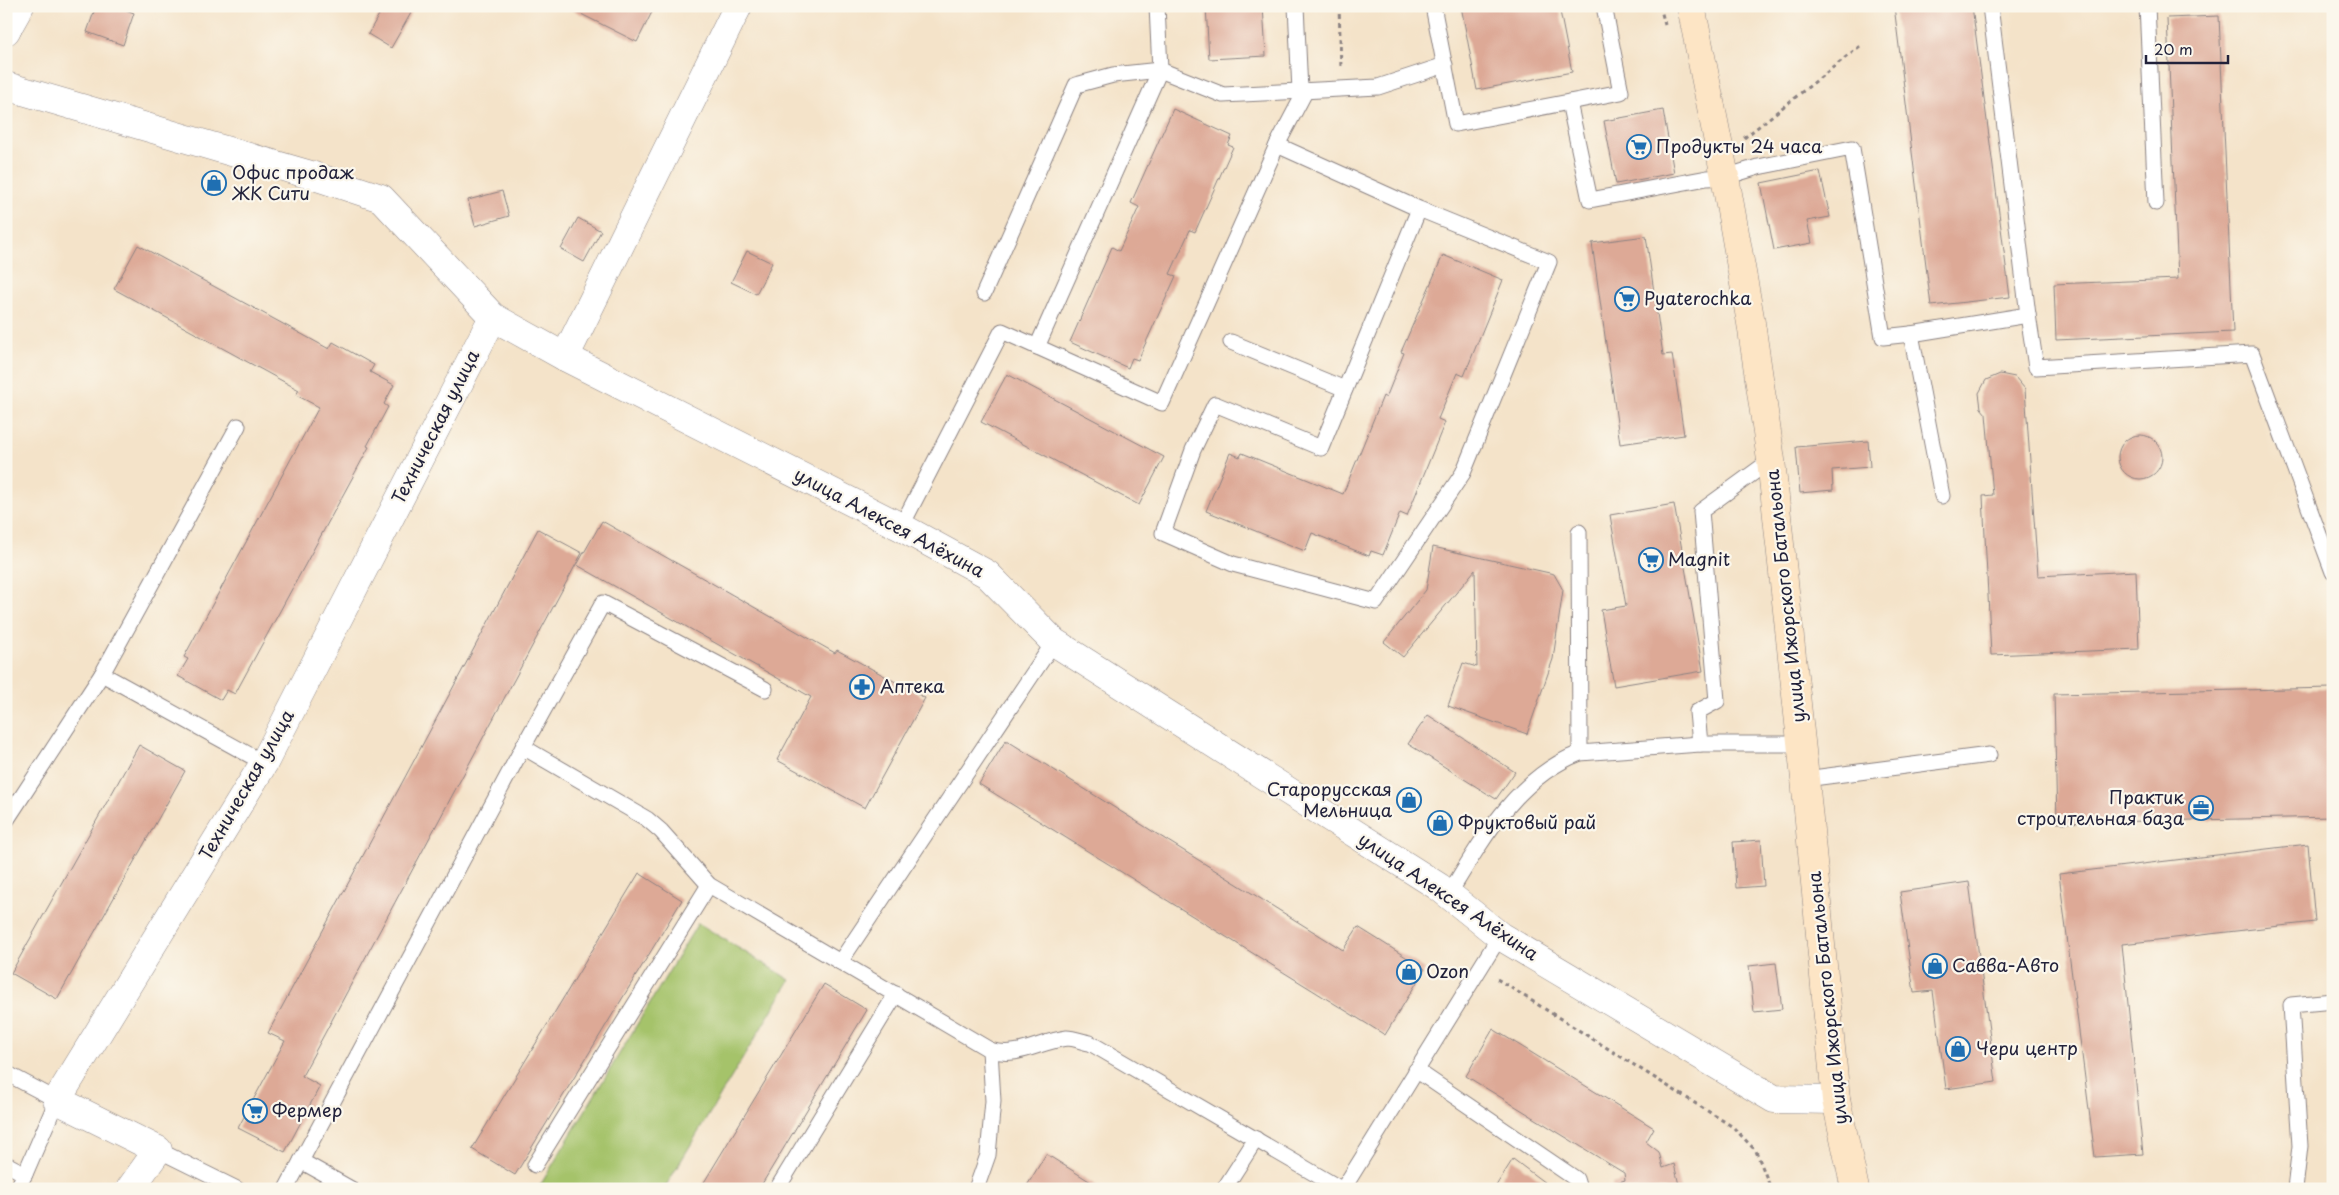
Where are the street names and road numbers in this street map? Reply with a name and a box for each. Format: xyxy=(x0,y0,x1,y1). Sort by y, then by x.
street label: Техническая улица xyxy=(384,344,485,508)
street label: улица Алексея Алёхина xyxy=(790,460,990,584)
street label: улица Ижорского Батальона xyxy=(1758,467,1811,724)
street label: Техническая улица xyxy=(192,703,300,864)
street label: улица Алексея Алёхина xyxy=(1353,825,1545,967)
street label: улица Ижорского Батальона xyxy=(1800,869,1853,1126)

